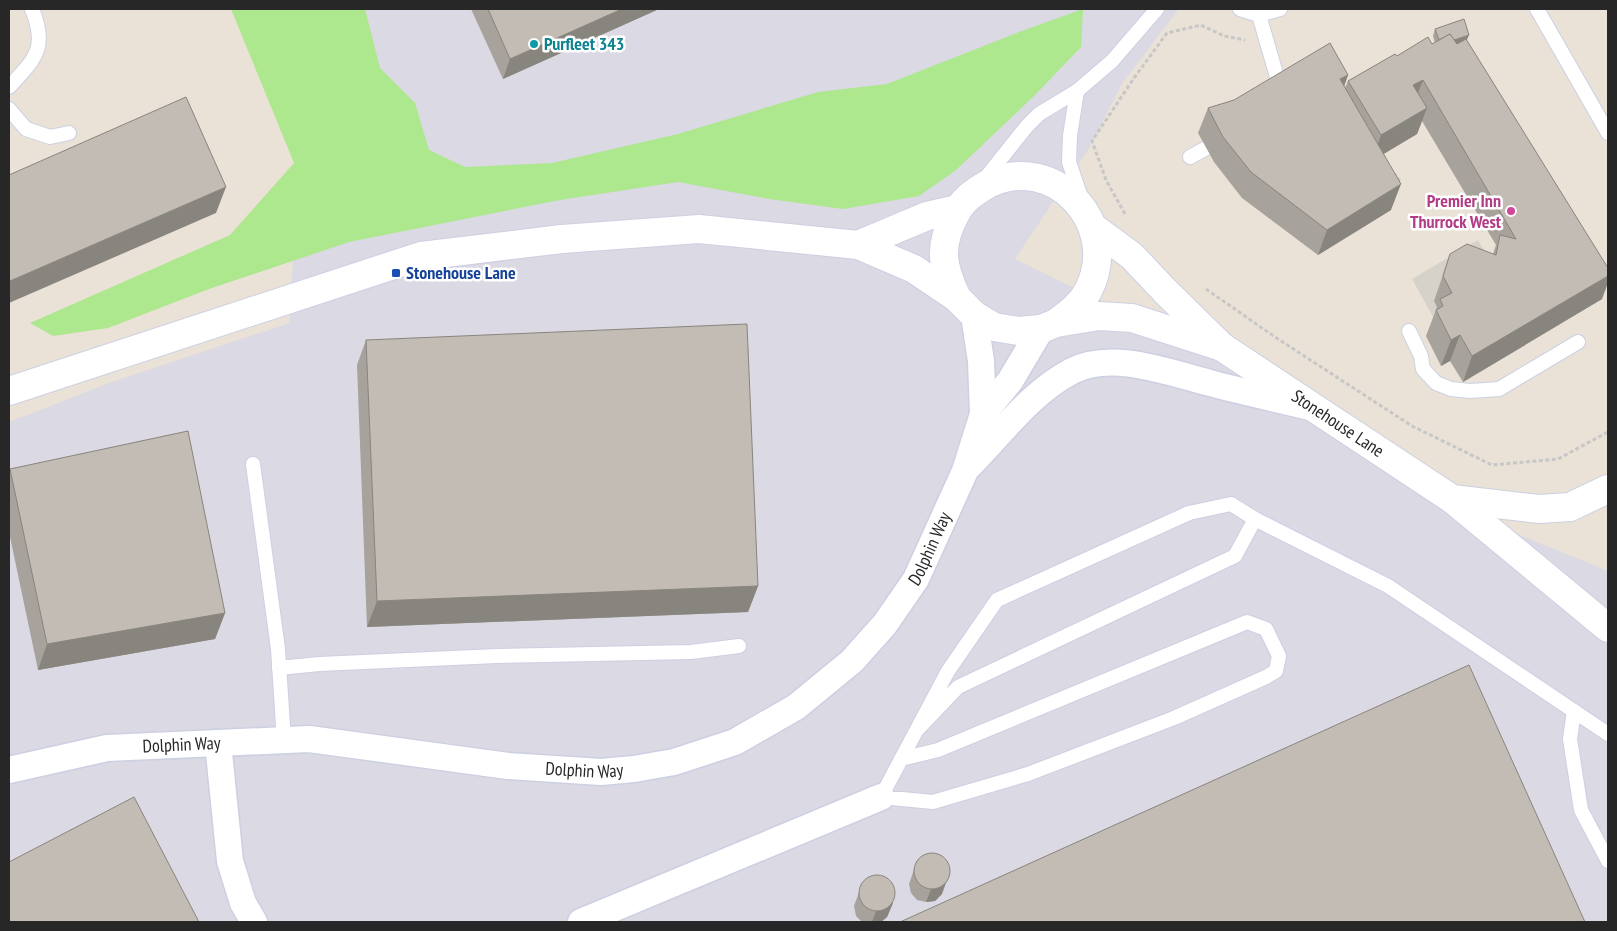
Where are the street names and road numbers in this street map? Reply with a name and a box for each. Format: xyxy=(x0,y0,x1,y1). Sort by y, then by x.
street label: Stonehouse Lane xyxy=(1287,384,1389,462)
street label: Dolphin Way xyxy=(903,508,956,590)
street label: Dolphin Way xyxy=(142,731,221,757)
street label: Dolphin Way xyxy=(545,756,624,783)

